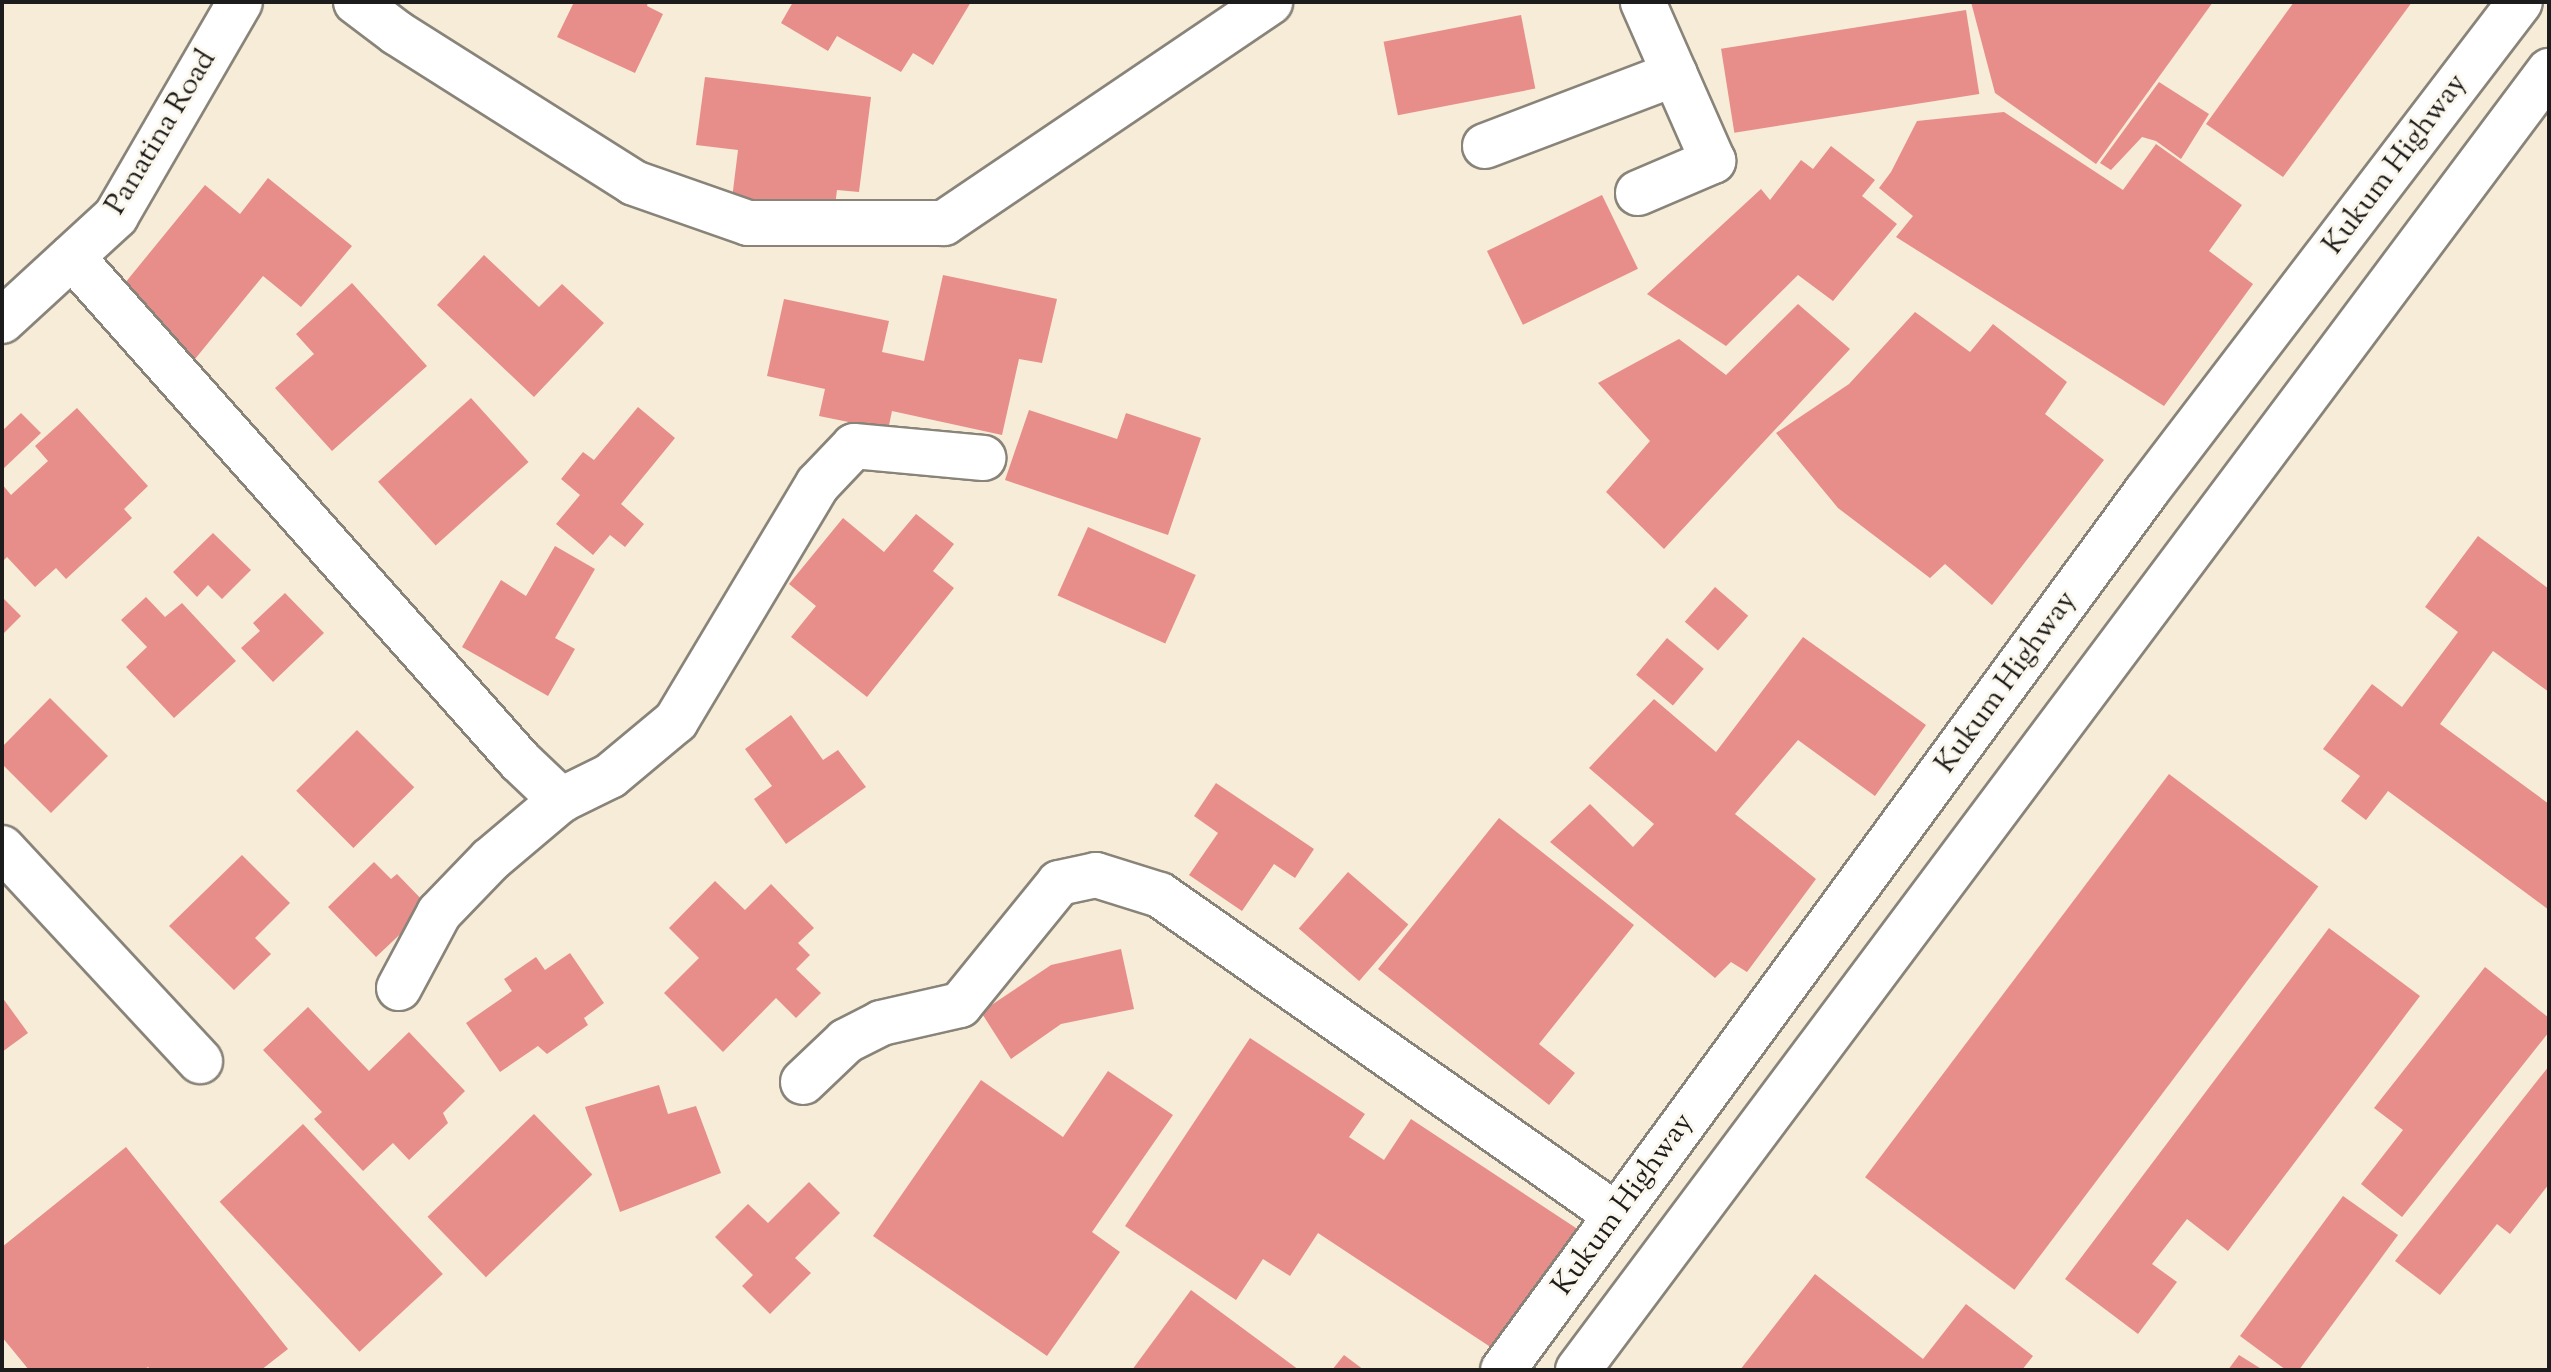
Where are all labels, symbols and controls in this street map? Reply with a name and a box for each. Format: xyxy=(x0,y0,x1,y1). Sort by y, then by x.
street label: Panatina Road xyxy=(99,44,225,222)
street label: Kukum Highway xyxy=(2316,67,2476,263)
street label: Kukum Highway xyxy=(1929,585,2085,781)
street label: Kukum Highway xyxy=(1546,1107,1702,1303)

